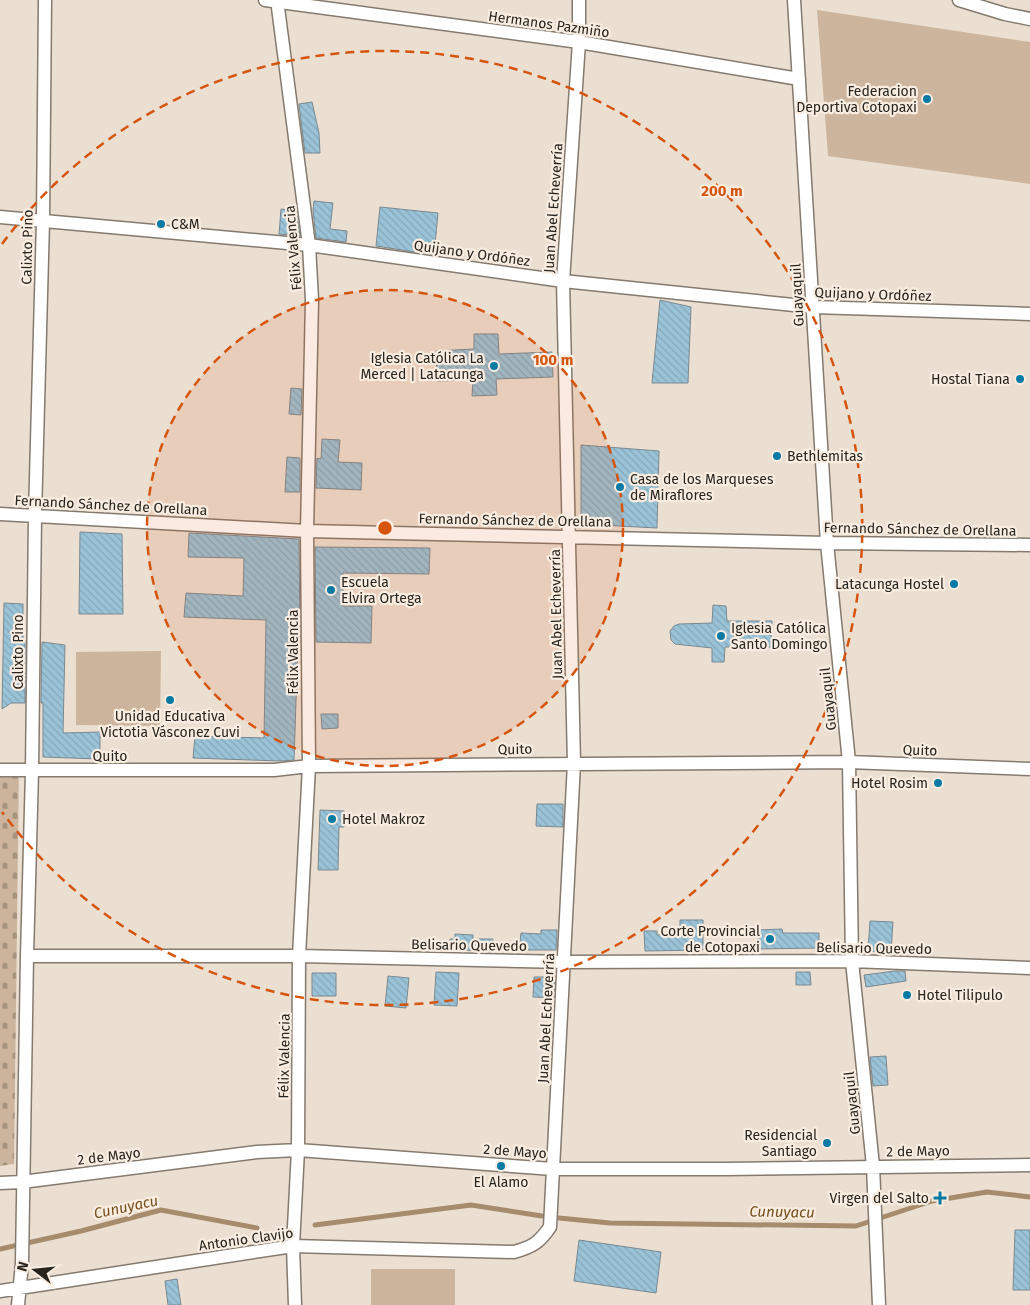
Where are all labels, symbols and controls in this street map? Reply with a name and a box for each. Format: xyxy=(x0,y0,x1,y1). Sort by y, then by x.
street label: Hermanos Pazmiño xyxy=(487,8,611,41)
place label: Federacion Deportiva Cotopaxi xyxy=(796,83,917,116)
marker: Federacion Deportiva Cotopaxi xyxy=(921,93,933,105)
street label: Juan Abel Echeverría xyxy=(540,142,567,274)
text: 200 m xyxy=(701,182,743,200)
street label: Félix Valencia xyxy=(281,205,306,291)
street label: Calixto Pino xyxy=(18,209,37,285)
place label: C&M xyxy=(171,216,200,233)
marker: C&M xyxy=(155,218,167,230)
street label: Quijano y Ordóñez xyxy=(413,237,531,270)
street label: Guayaquil xyxy=(787,263,808,327)
street label: Quijano y Ordóñez xyxy=(814,284,932,305)
place label: Iglesia Católica La Merced | Latacunga xyxy=(360,350,484,383)
text: 100 m xyxy=(533,351,573,369)
marker: Iglesia Católica La Merced | Latacunga xyxy=(488,360,500,372)
place label: Hostal Tiana xyxy=(931,371,1010,388)
marker: Hostal Tiana xyxy=(1014,373,1026,385)
place label: Bethlemitas xyxy=(787,448,863,465)
marker: Bethlemitas xyxy=(771,450,783,462)
place label: Casa de los Marqueses de Miraflores xyxy=(630,471,774,504)
marker: Casa de los Marqueses de Miraflores xyxy=(614,481,626,493)
street label: Fernando Sánchez de Orellana xyxy=(14,492,208,519)
street label: Fernando Sánchez de Orellana xyxy=(418,510,612,531)
centre of rings xyxy=(376,519,394,537)
street label: Fernando Sánchez de Orellana xyxy=(823,519,1017,540)
street label: Juan Abel Echeverría xyxy=(547,549,566,679)
place label: Escuela Elvira Ortega xyxy=(341,574,422,607)
place label: Latacunga Hostel xyxy=(835,576,944,593)
marker: Latacunga Hostel xyxy=(948,578,960,590)
marker: Escuela Elvira Ortega xyxy=(325,584,337,596)
street label: Félix Valencia xyxy=(285,609,302,695)
street label: Calixto Pino xyxy=(10,614,27,690)
place label: Iglesia Católica Santo Domingo xyxy=(731,620,828,653)
marker: Iglesia Católica Santo Domingo xyxy=(715,630,727,642)
street label: Guayaquil xyxy=(817,667,840,731)
marker: Unidad Educativa Victotia Vásconez Cuvi xyxy=(164,694,176,706)
place label: Unidad Educativa Victotia Vásconez Cuvi xyxy=(100,708,240,741)
street label: Quito xyxy=(497,741,533,758)
street label: Quito xyxy=(902,741,938,760)
street label: Quito xyxy=(93,748,127,765)
place label: Hotel Rosim xyxy=(851,775,928,792)
marker: Hotel Rosim xyxy=(932,777,944,789)
place label: Hotel Makroz xyxy=(342,811,425,828)
marker: Hotel Makroz xyxy=(326,813,338,825)
place label: Corte Provincial de Cotopaxi xyxy=(660,923,760,956)
marker: Corte Provincial de Cotopaxi xyxy=(764,933,776,945)
street label: Belisario Quevedo xyxy=(411,936,527,955)
street label: Belisario Quevedo xyxy=(816,939,932,958)
street label: Juan Abel Echeverría xyxy=(535,953,558,1084)
place label: Hotel Tilipulo xyxy=(917,987,1003,1004)
marker: Hotel Tilipulo xyxy=(901,989,913,1001)
street label: Félix Valencia xyxy=(275,1013,294,1099)
street label: Guayaquil xyxy=(841,1071,864,1135)
place label: Residencial Santiago xyxy=(744,1127,817,1160)
marker: Residencial Santiago xyxy=(821,1137,833,1149)
street label: 2 de Mayo xyxy=(483,1141,547,1162)
street label: 2 de Mayo xyxy=(886,1142,950,1161)
street label: 2 de Mayo xyxy=(76,1144,142,1169)
marker: El Alamo xyxy=(495,1160,507,1172)
place label: El Alamo xyxy=(473,1174,529,1191)
place label: Virgen del Salto xyxy=(829,1190,929,1207)
water label: Cunuyacu xyxy=(92,1191,160,1223)
marker: Virgen del Salto xyxy=(933,1191,947,1205)
water label: Cunuyacu xyxy=(749,1202,815,1222)
street label: Antonio Clavijo xyxy=(198,1224,294,1255)
north arrow xyxy=(10,1245,60,1295)
text: N xyxy=(14,1260,32,1273)

